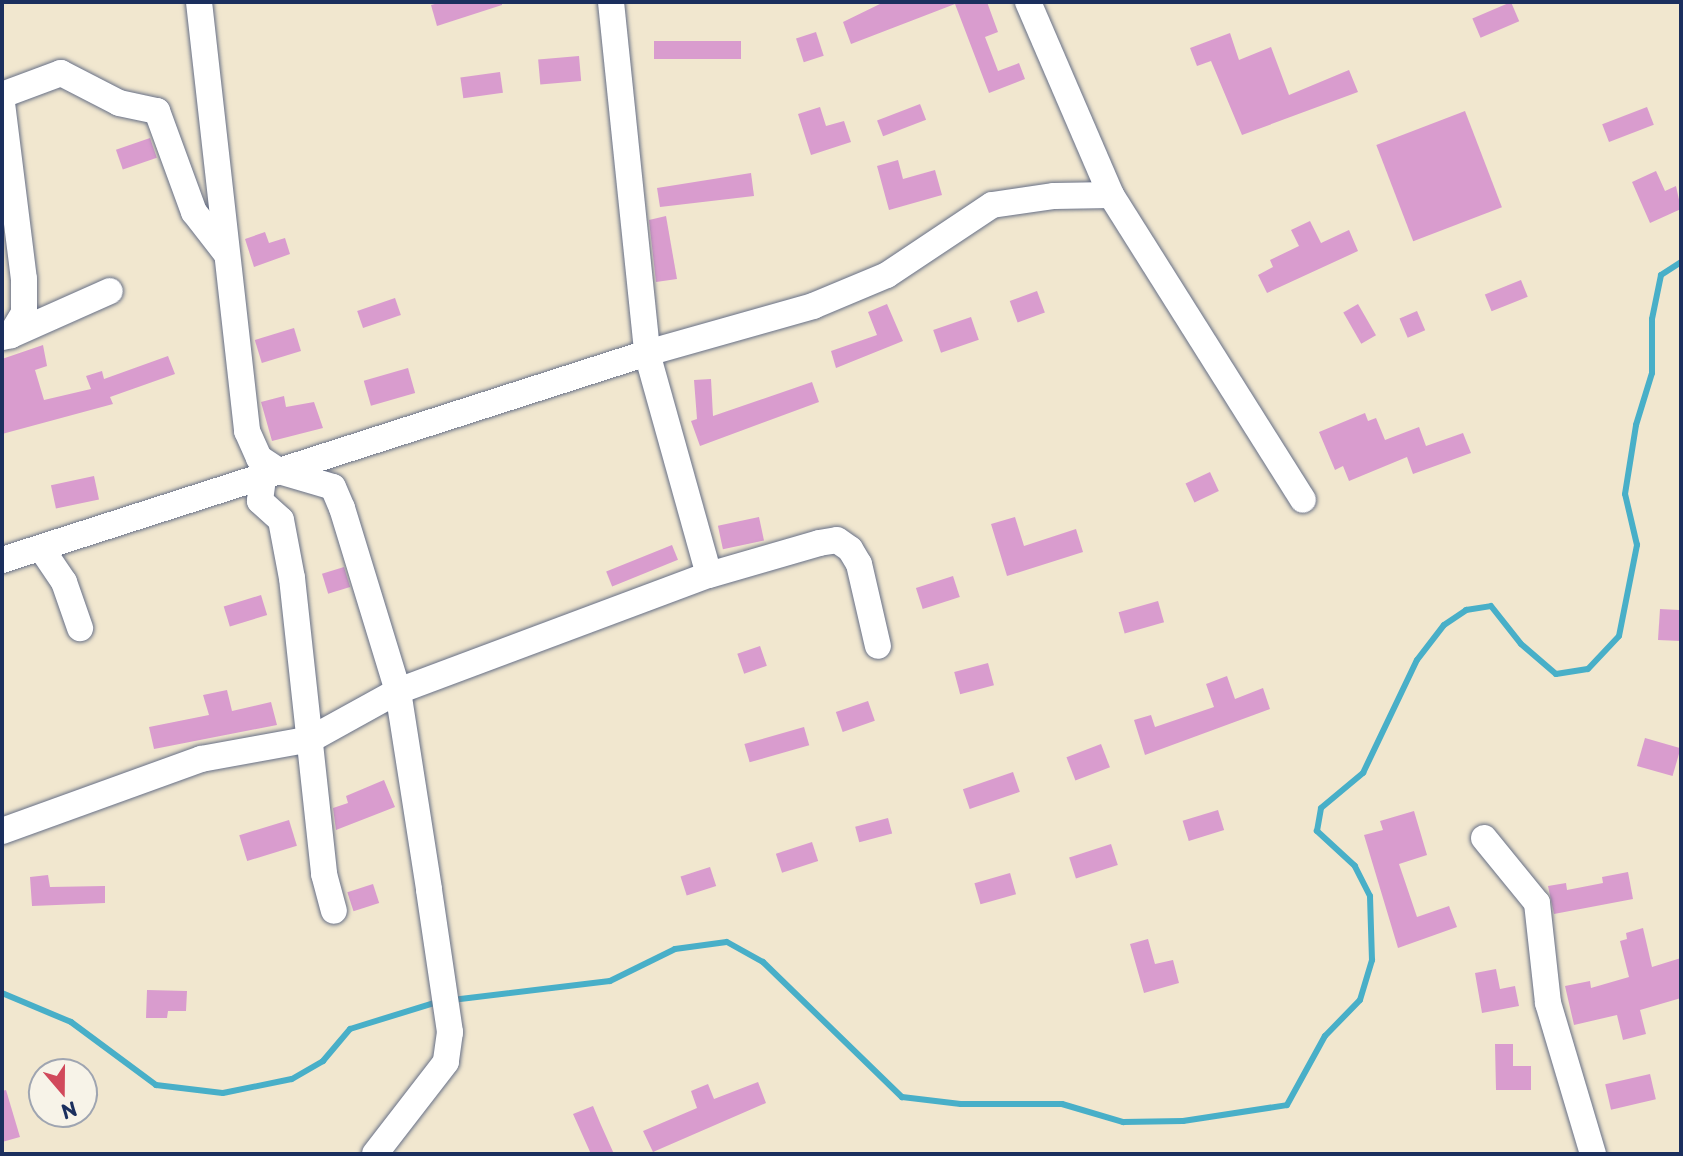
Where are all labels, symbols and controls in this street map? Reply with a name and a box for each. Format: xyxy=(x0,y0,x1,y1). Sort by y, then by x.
north arrow xyxy=(28,1058,98,1128)
text: N xyxy=(58,1095,81,1127)

